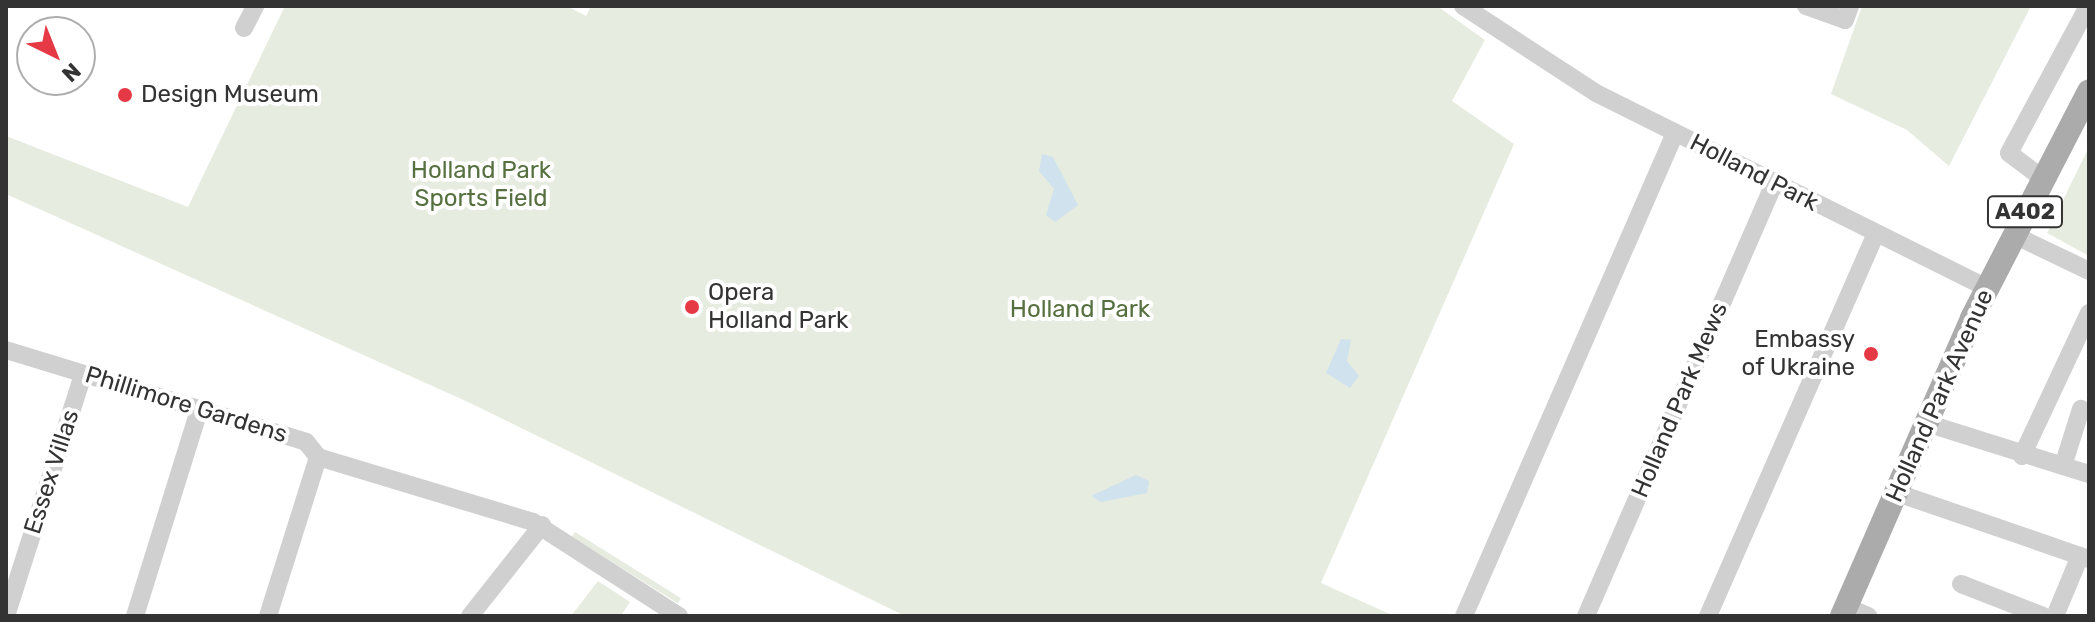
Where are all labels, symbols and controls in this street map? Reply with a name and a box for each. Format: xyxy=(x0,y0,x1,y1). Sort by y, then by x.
north arrow xyxy=(16,16,96,96)
text: N xyxy=(56,57,86,88)
place label: Design Museum xyxy=(141,81,319,109)
marker: Design Museum xyxy=(116,86,134,104)
street label: Holland Park xyxy=(1685,128,1823,218)
park label: Holland Park Sports Field xyxy=(411,157,551,213)
road number: A402 xyxy=(1985,194,2065,230)
place label: Opera Holland Park xyxy=(708,279,848,335)
street label: Holland Park Avenue xyxy=(1880,285,2000,507)
park label: Holland Park xyxy=(1010,296,1150,324)
marker: Opera Holland Park xyxy=(683,298,701,316)
street label: Holland Park Mews xyxy=(1626,298,1734,502)
place label: Embassy of Ukraine xyxy=(1741,326,1855,382)
marker: Embassy of Ukraine xyxy=(1862,345,1880,363)
street label: Phillimore Gardens xyxy=(82,361,290,449)
street label: Essex Villas xyxy=(18,406,86,538)

